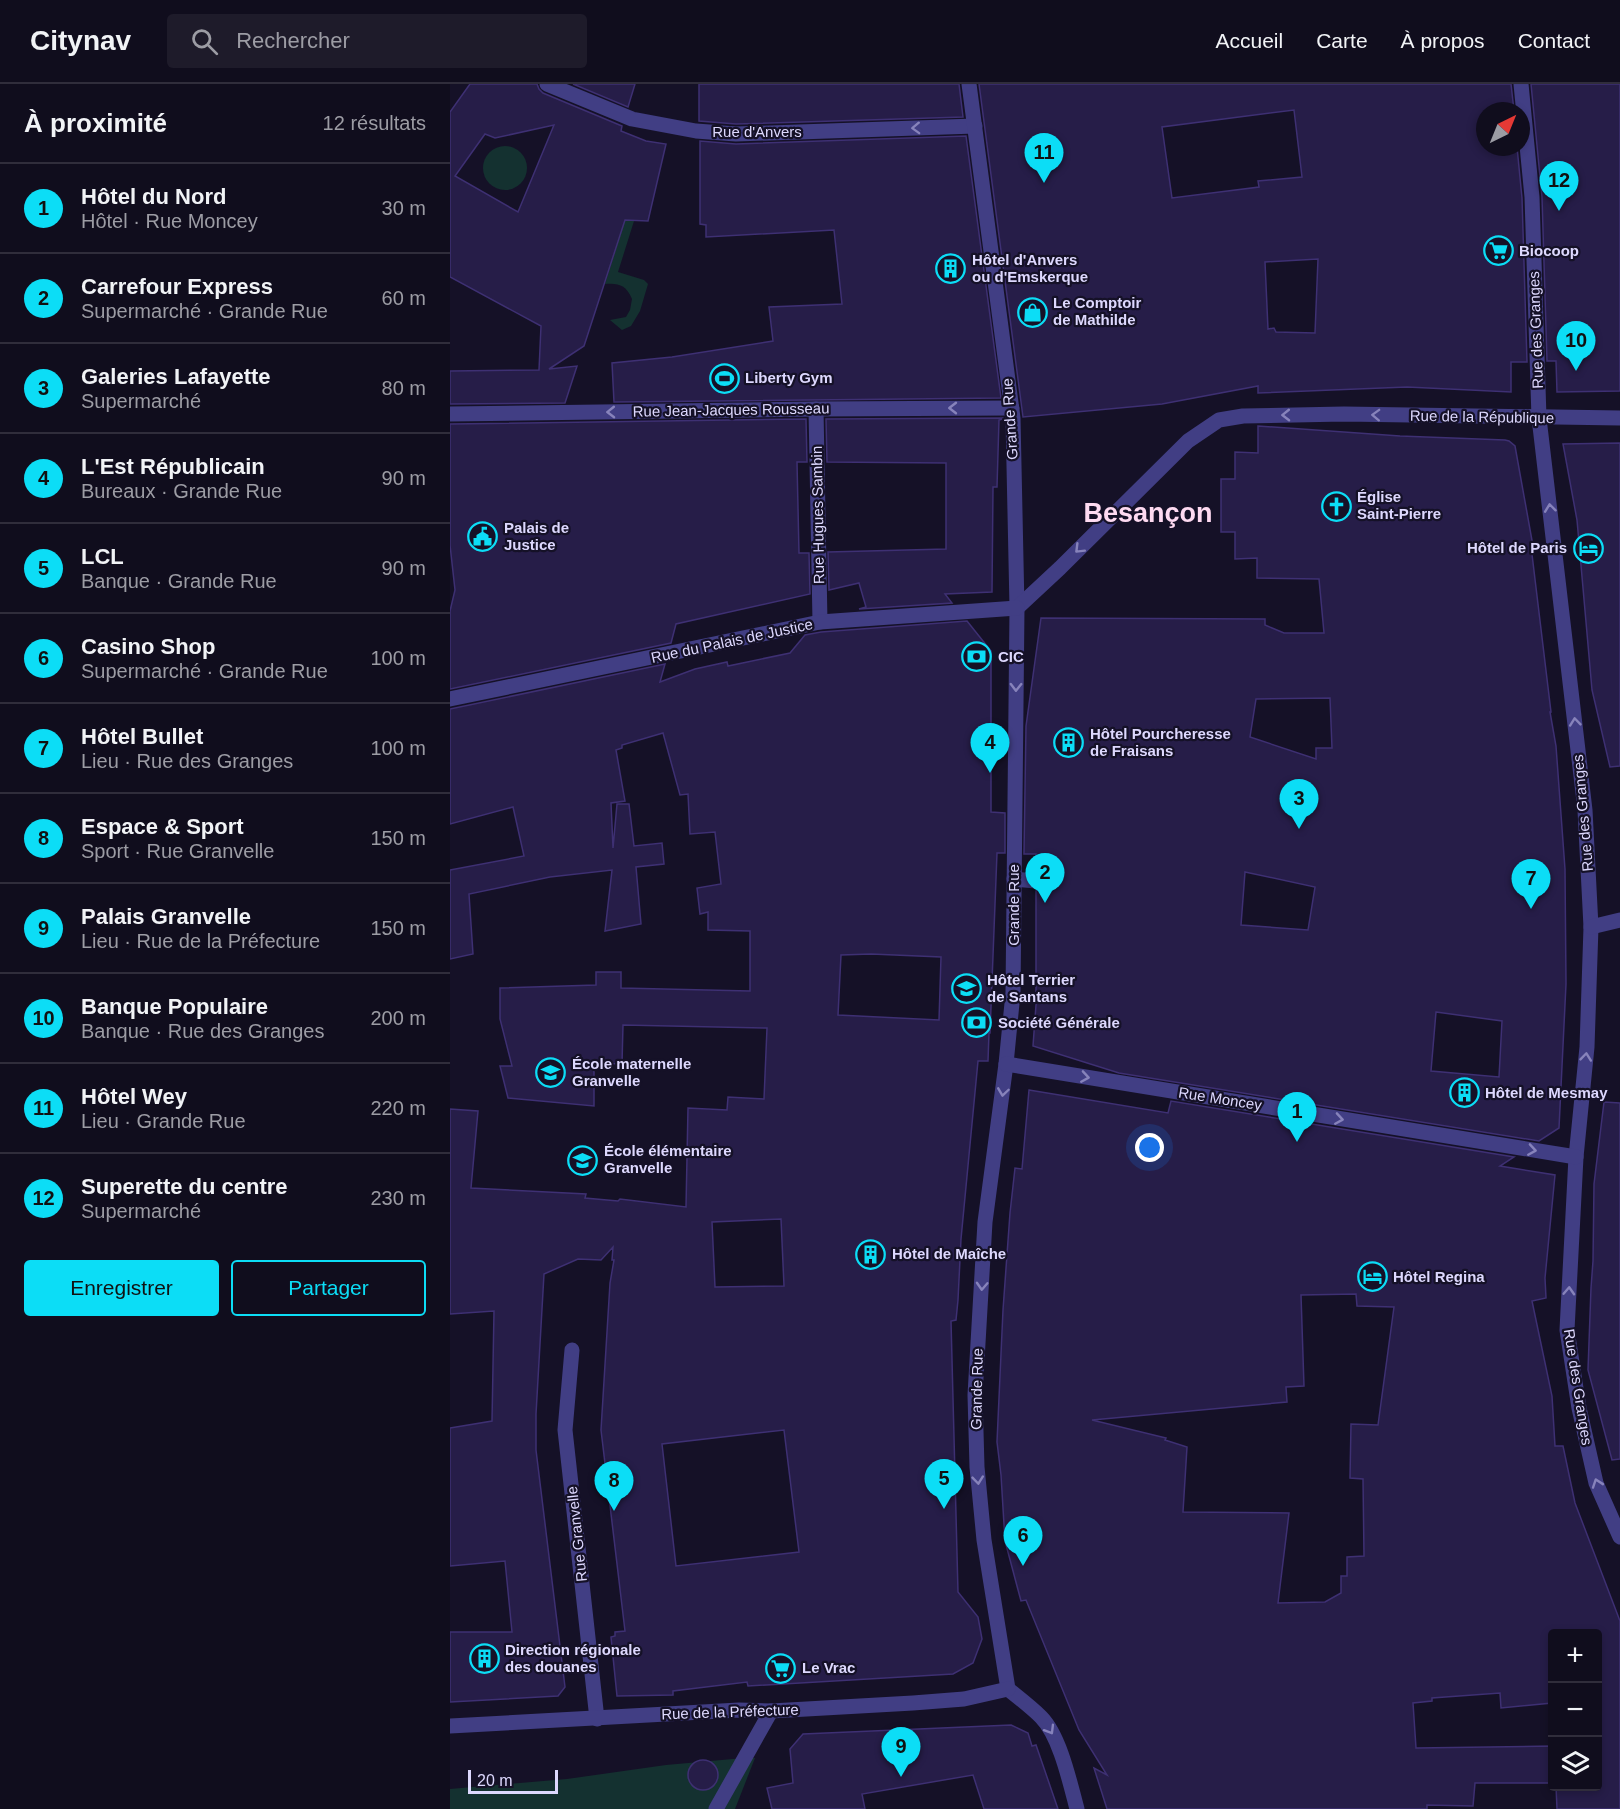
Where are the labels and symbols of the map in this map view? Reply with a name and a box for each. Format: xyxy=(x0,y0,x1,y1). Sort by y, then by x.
north arrow xyxy=(1476,102,1530,156)
one-way arrow xyxy=(912,122,921,134)
street label: Rue d'Anvers xyxy=(712,123,802,140)
pin: 11 xyxy=(1024,134,1064,183)
pin: 12 xyxy=(1540,162,1578,211)
supermarket icon: Biocoop xyxy=(1482,235,1514,267)
place label: Biocoop xyxy=(1519,242,1579,259)
place label: Hôtel d'Anvers ou d'Emskerque xyxy=(972,251,1088,285)
building icon: Hôtel d'Anvers ou d'Emskerque xyxy=(935,253,967,285)
street label: Rue des Granges xyxy=(1525,271,1546,389)
place label: Le Comptoir de Mathilde xyxy=(1053,294,1141,328)
shop icon: Le Comptoir de Mathilde xyxy=(1016,296,1048,328)
pin: 10 xyxy=(1556,322,1596,371)
sports icon: Liberty Gym xyxy=(708,362,740,394)
place label: Liberty Gym xyxy=(745,369,833,386)
street label: Grande Rue xyxy=(998,378,1021,460)
street label: Rue Jean-Jacques Rousseau xyxy=(632,399,830,420)
one-way arrow xyxy=(949,402,958,414)
one-way arrow xyxy=(607,405,616,418)
street label: Rue de la République xyxy=(1410,407,1554,426)
one-way arrow xyxy=(1281,409,1290,422)
one-way arrow xyxy=(1371,409,1380,421)
street label: Rue Hugues Sambin xyxy=(808,446,827,584)
place label: Église Saint-Pierre xyxy=(1357,488,1441,522)
church icon: Église Saint-Pierre xyxy=(1320,490,1352,522)
district label: Besançon xyxy=(1083,498,1213,528)
one-way arrow xyxy=(1544,503,1557,512)
place label: Palais de Justice xyxy=(504,519,569,553)
public building icon: Palais de Justice xyxy=(467,521,499,553)
hotel icon: Hôtel de Paris xyxy=(1572,532,1604,564)
place label: Hôtel de Paris xyxy=(1467,539,1567,556)
one-way arrow xyxy=(1076,542,1086,553)
street label: Rue du Palais de Justice xyxy=(649,615,814,666)
bank icon: CIC xyxy=(961,641,993,673)
place label: CIC xyxy=(998,648,1024,665)
one-way arrow xyxy=(1010,683,1022,692)
one-way arrow xyxy=(1570,717,1582,727)
pin: 4 xyxy=(970,724,1010,773)
place label: Hôtel Pourcheresse de Fraisans xyxy=(1090,725,1231,759)
building icon: Hôtel Pourcheresse de Fraisans xyxy=(1053,727,1085,759)
street label: Rue des Granges xyxy=(1569,754,1596,872)
pin: 3 xyxy=(1280,780,1318,829)
pin: 2 xyxy=(1026,854,1064,903)
pin: 7 xyxy=(1512,860,1550,909)
street label: Grande Rue xyxy=(1005,864,1022,946)
place label: Hôtel Terrier de Santans xyxy=(987,971,1075,1005)
school or university icon: Hôtel Terrier de Santans xyxy=(950,973,982,1005)
bank icon: Société Générale xyxy=(961,1007,993,1039)
place label: Société Générale xyxy=(998,1014,1120,1031)
one-way arrow xyxy=(1579,1053,1592,1062)
place label: École maternelle Granvelle xyxy=(572,1055,691,1089)
school or university icon: École maternelle Granvelle xyxy=(535,1057,567,1089)
one-way arrow xyxy=(1079,1070,1089,1083)
building icon: Hôtel de Mesmay xyxy=(1448,1077,1480,1109)
street label: Rue Moncey xyxy=(1177,1084,1263,1114)
place label: Hôtel de Mesmay xyxy=(1485,1084,1608,1101)
one-way arrow xyxy=(997,1087,1009,1096)
pin: 1 xyxy=(1278,1092,1316,1142)
one-way arrow xyxy=(1334,1112,1344,1125)
your location xyxy=(1135,1133,1164,1162)
place label: École élémentaire Granvelle xyxy=(604,1142,732,1176)
school or university icon: École élémentaire Granvelle xyxy=(567,1144,599,1176)
one-way arrow xyxy=(1527,1144,1536,1156)
building icon: Hôtel de Maîche xyxy=(855,1238,887,1270)
place label: Hôtel de Maîche xyxy=(892,1245,1006,1262)
hotel icon: Hôtel Regina xyxy=(1356,1261,1388,1293)
place label: Hôtel Regina xyxy=(1393,1268,1485,1285)
one-way arrow xyxy=(975,1281,988,1290)
one-way arrow xyxy=(1562,1287,1575,1296)
street label: Rue des Granges xyxy=(1561,1328,1596,1446)
street label: Grande Rue xyxy=(967,1348,986,1430)
pin: 5 xyxy=(924,1460,964,1509)
pin: 8 xyxy=(594,1462,634,1511)
one-way arrow xyxy=(971,1476,984,1485)
one-way arrow xyxy=(1592,1478,1605,1489)
street label: Rue Granvelle xyxy=(563,1485,590,1583)
pin: 6 xyxy=(1004,1516,1042,1566)
place label: Direction régionale des douanes xyxy=(505,1641,641,1675)
building icon: Direction régionale des douanes xyxy=(468,1643,500,1675)
supermarket icon: Le Vrac xyxy=(765,1652,797,1684)
place label: Le Vrac xyxy=(802,1659,855,1676)
street label: Rue de la Préfecture xyxy=(661,1701,799,1722)
one-way arrow xyxy=(1042,1724,1054,1734)
pin: 9 xyxy=(882,1728,920,1777)
scale bar xyxy=(468,1767,558,1794)

